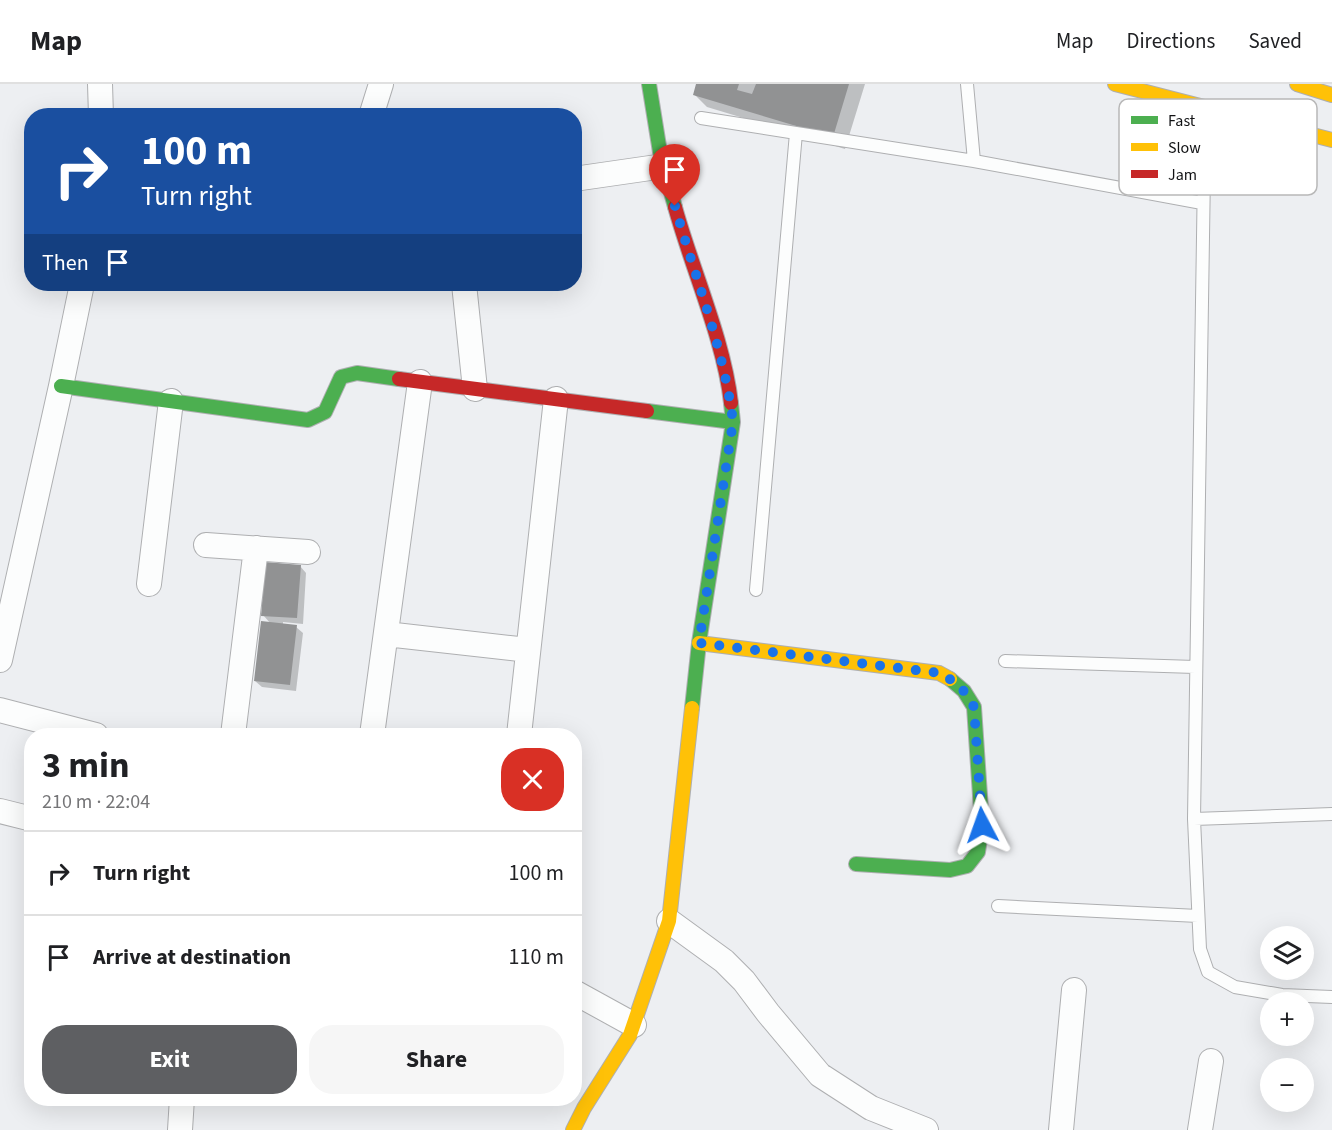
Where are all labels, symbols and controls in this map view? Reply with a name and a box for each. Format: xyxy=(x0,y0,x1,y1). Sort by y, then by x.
text: Map xyxy=(30,21,82,61)
text: Map xyxy=(1056,26,1094,56)
text: Directions xyxy=(1127,26,1215,56)
text: Saved xyxy=(1248,26,1302,56)
legend xyxy=(1119,99,1317,195)
text: Fast xyxy=(1168,110,1196,132)
text: 100 m xyxy=(141,121,252,181)
icon: right xyxy=(42,132,120,210)
text: Slow xyxy=(1168,137,1201,159)
pin xyxy=(649,144,700,206)
icon: arrive xyxy=(658,153,691,186)
text: Jam xyxy=(1168,164,1197,186)
text: Turn right xyxy=(141,177,252,216)
icon: arrive xyxy=(101,246,134,279)
text: Then xyxy=(42,247,89,279)
text: 3 min xyxy=(42,740,130,791)
button: close xyxy=(501,748,564,811)
text: 210 m · 22:04 xyxy=(42,788,150,816)
position arrow xyxy=(950,793,1014,857)
icon: right xyxy=(42,857,75,890)
text: Turn right xyxy=(93,857,190,889)
text: 100 m xyxy=(509,857,564,889)
map controls xyxy=(1260,926,1314,1112)
button: layers xyxy=(1260,926,1314,980)
icon: arrive xyxy=(42,941,75,974)
text: Arrive at destination xyxy=(93,941,291,973)
text: 110 m xyxy=(509,941,564,973)
button: + xyxy=(1260,992,1314,1046)
button: Exit xyxy=(42,1025,297,1094)
button: Share xyxy=(309,1025,564,1094)
button: − xyxy=(1260,1058,1314,1112)

